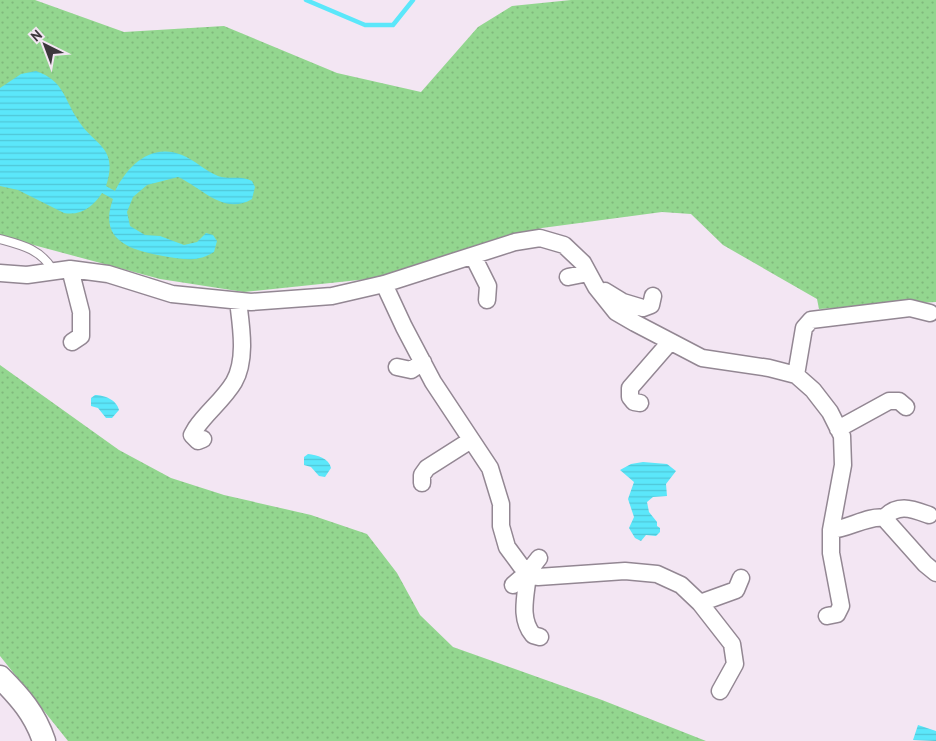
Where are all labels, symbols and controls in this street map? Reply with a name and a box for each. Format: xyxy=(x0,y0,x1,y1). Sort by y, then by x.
north arrow xyxy=(20,20,70,70)
text: N xyxy=(27,26,46,45)

